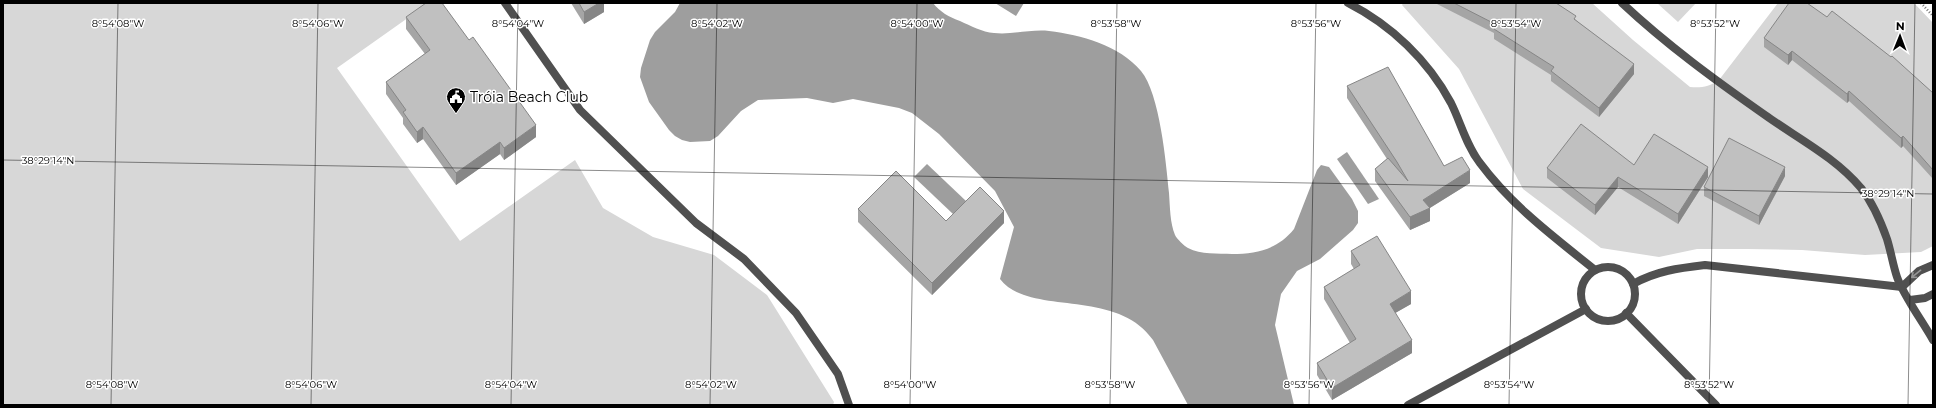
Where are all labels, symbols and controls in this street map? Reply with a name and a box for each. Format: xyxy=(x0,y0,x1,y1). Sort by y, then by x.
north arrow xyxy=(1880,16,1920,56)
text: 8°54'08"W xyxy=(92,17,144,30)
text: 8°54'06"W xyxy=(292,17,344,30)
text: 8°54'04"W xyxy=(492,17,544,30)
text: 8°54'02"W xyxy=(691,17,743,30)
text: 8°54'00"W xyxy=(891,17,943,30)
text: 8°53'58"W xyxy=(1091,17,1141,30)
text: 8°53'56"W xyxy=(1291,17,1341,30)
text: 8°53'54"W xyxy=(1491,17,1541,30)
text: 8°53'52"W xyxy=(1690,17,1740,30)
text: N xyxy=(1896,19,1905,33)
public building icon: Tróia Beach Club xyxy=(445,86,467,114)
place label: Tróia Beach Club xyxy=(470,88,588,106)
text: 38°29'14"N xyxy=(22,154,74,167)
text: 38°29'14"N xyxy=(1862,187,1914,200)
one-way arrow xyxy=(1911,269,1921,278)
text: 8°54'08"W xyxy=(86,378,138,391)
text: 8°54'06"W xyxy=(285,378,337,391)
text: 8°54'04"W xyxy=(485,378,537,391)
text: 8°54'02"W xyxy=(685,378,737,391)
text: 8°54'00"W xyxy=(884,378,936,391)
text: 8°53'58"W xyxy=(1085,378,1135,391)
text: 8°53'56"W xyxy=(1284,378,1334,391)
text: 8°53'54"W xyxy=(1484,378,1534,391)
text: 8°53'52"W xyxy=(1684,378,1734,391)

